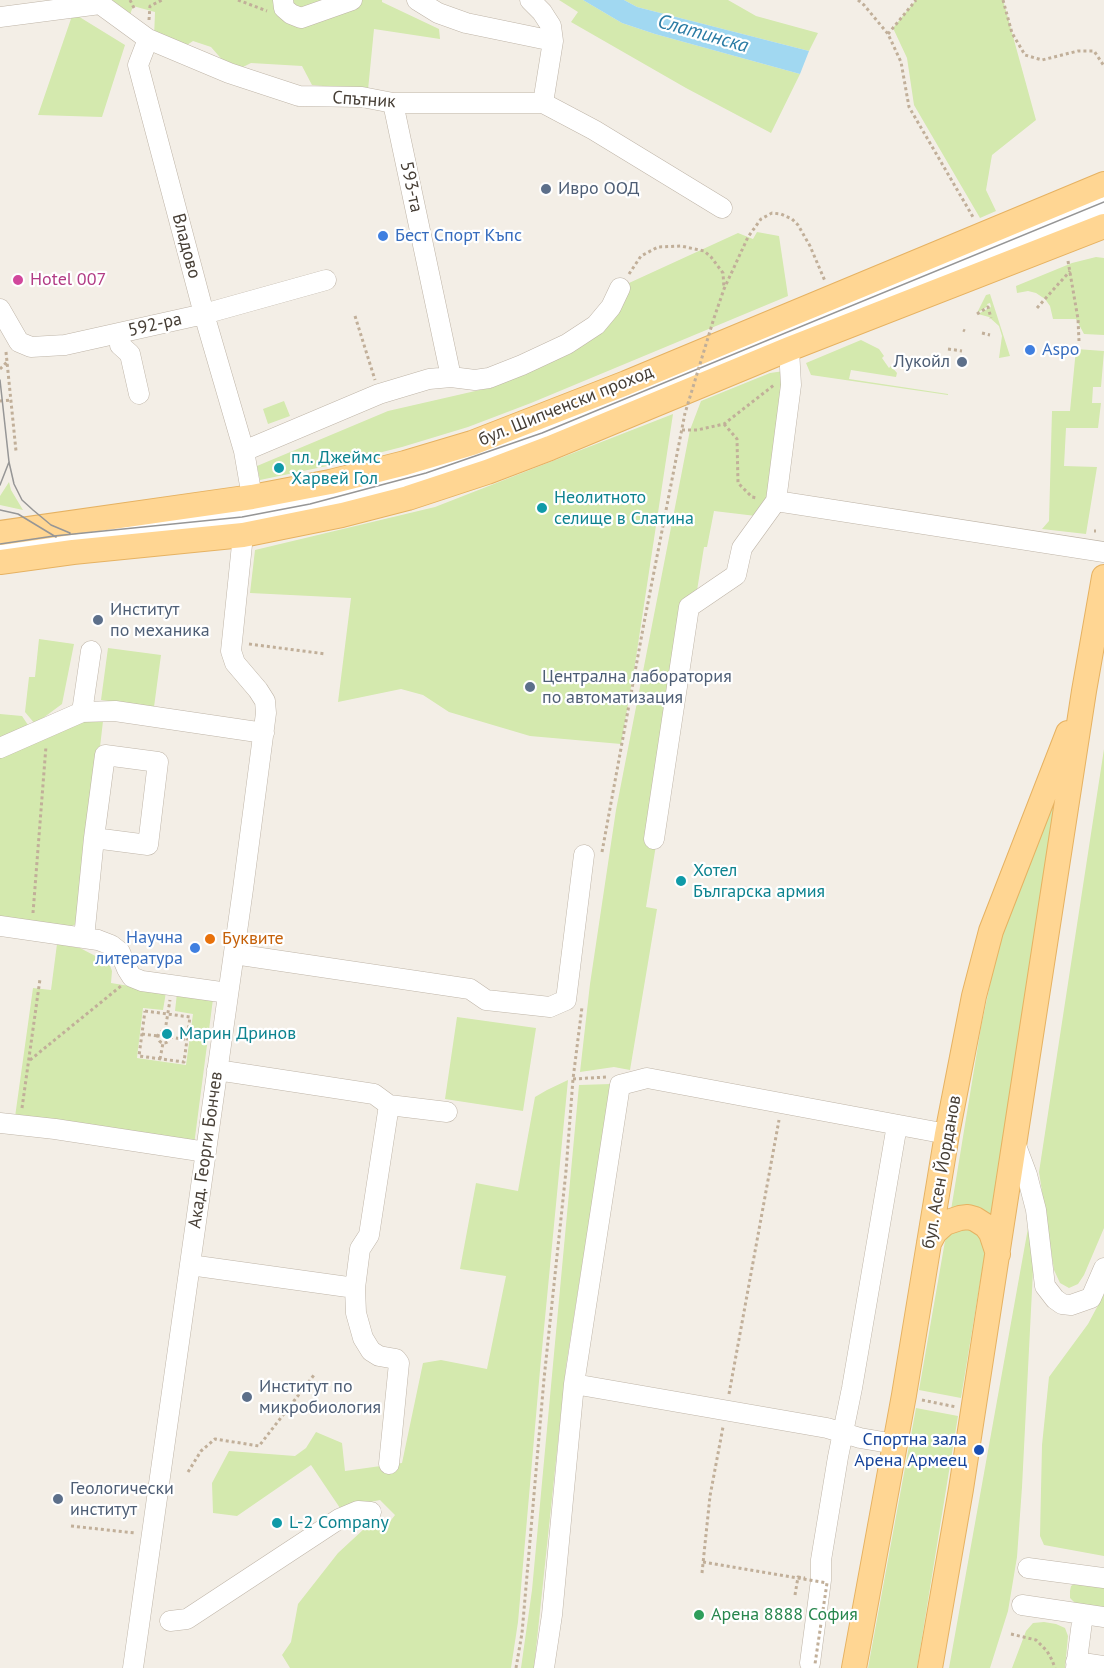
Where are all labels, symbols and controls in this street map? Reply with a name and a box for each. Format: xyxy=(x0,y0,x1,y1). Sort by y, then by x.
water label: Слатинска xyxy=(655,10,751,58)
street label: Спътник xyxy=(332,87,396,113)
street label: 593-та xyxy=(395,160,427,214)
place label: Ивро ООД xyxy=(558,178,639,200)
marker: Ивро ООД xyxy=(539,182,553,196)
street label: Владово xyxy=(167,211,205,281)
place label: Бест Спорт Къпс xyxy=(395,225,522,247)
marker: Бест Спорт Къпс xyxy=(376,229,390,243)
place label: Hotel 007 xyxy=(30,269,106,291)
marker: Hotel 007 xyxy=(11,273,25,287)
street label: 592-ра xyxy=(126,308,184,342)
place label: Aspo xyxy=(1042,339,1079,361)
marker: Aspo xyxy=(1023,343,1037,357)
place label: Лукойл xyxy=(893,351,950,373)
marker: Лукойл xyxy=(955,355,969,369)
street label: бул. Шипченски проход xyxy=(476,361,656,451)
place label: пл. Джеймс Харвей Гол xyxy=(291,447,381,490)
marker: пл. Джеймс Харвей Гол xyxy=(272,461,286,475)
place label: Неолитното селище в Слатина xyxy=(554,487,694,530)
marker: Неолитното селище в Слатина xyxy=(535,501,549,515)
place label: Институт по механика xyxy=(110,599,210,642)
marker: Институт по механика xyxy=(91,613,105,627)
place label: Централна лаборатория по автоматизация xyxy=(542,666,732,708)
marker: Централна лаборатория по автоматизация xyxy=(523,680,537,694)
place label: Хотел Българска армия xyxy=(693,860,825,902)
marker: Хотел Българска армия xyxy=(674,874,688,888)
place label: Научна литература xyxy=(95,927,183,970)
place label: Буквите xyxy=(222,928,284,950)
marker: Буквите xyxy=(203,932,217,946)
marker: Научна литература xyxy=(188,941,202,955)
place label: Марин Дринов xyxy=(179,1023,296,1045)
marker: Марин Дринов xyxy=(160,1027,174,1041)
street label: Акад. Георги Бончев xyxy=(184,1070,228,1230)
street label: бул. Асен Йорданов xyxy=(918,1094,966,1250)
place label: Институт по микробиология xyxy=(259,1376,381,1418)
marker: Институт по микробиология xyxy=(240,1390,254,1404)
place label: Спортна зала Арена Армеец xyxy=(854,1429,967,1472)
marker: Спортна зала Арена Армеец xyxy=(972,1443,986,1457)
place label: Геологически институт xyxy=(70,1478,174,1520)
marker: Геологически институт xyxy=(51,1492,65,1506)
place label: L-2 Company xyxy=(289,1512,389,1534)
marker: L-2 Company xyxy=(270,1516,284,1530)
place label: Арена 8888 София xyxy=(711,1604,858,1626)
marker: Арена 8888 София xyxy=(692,1608,706,1622)

